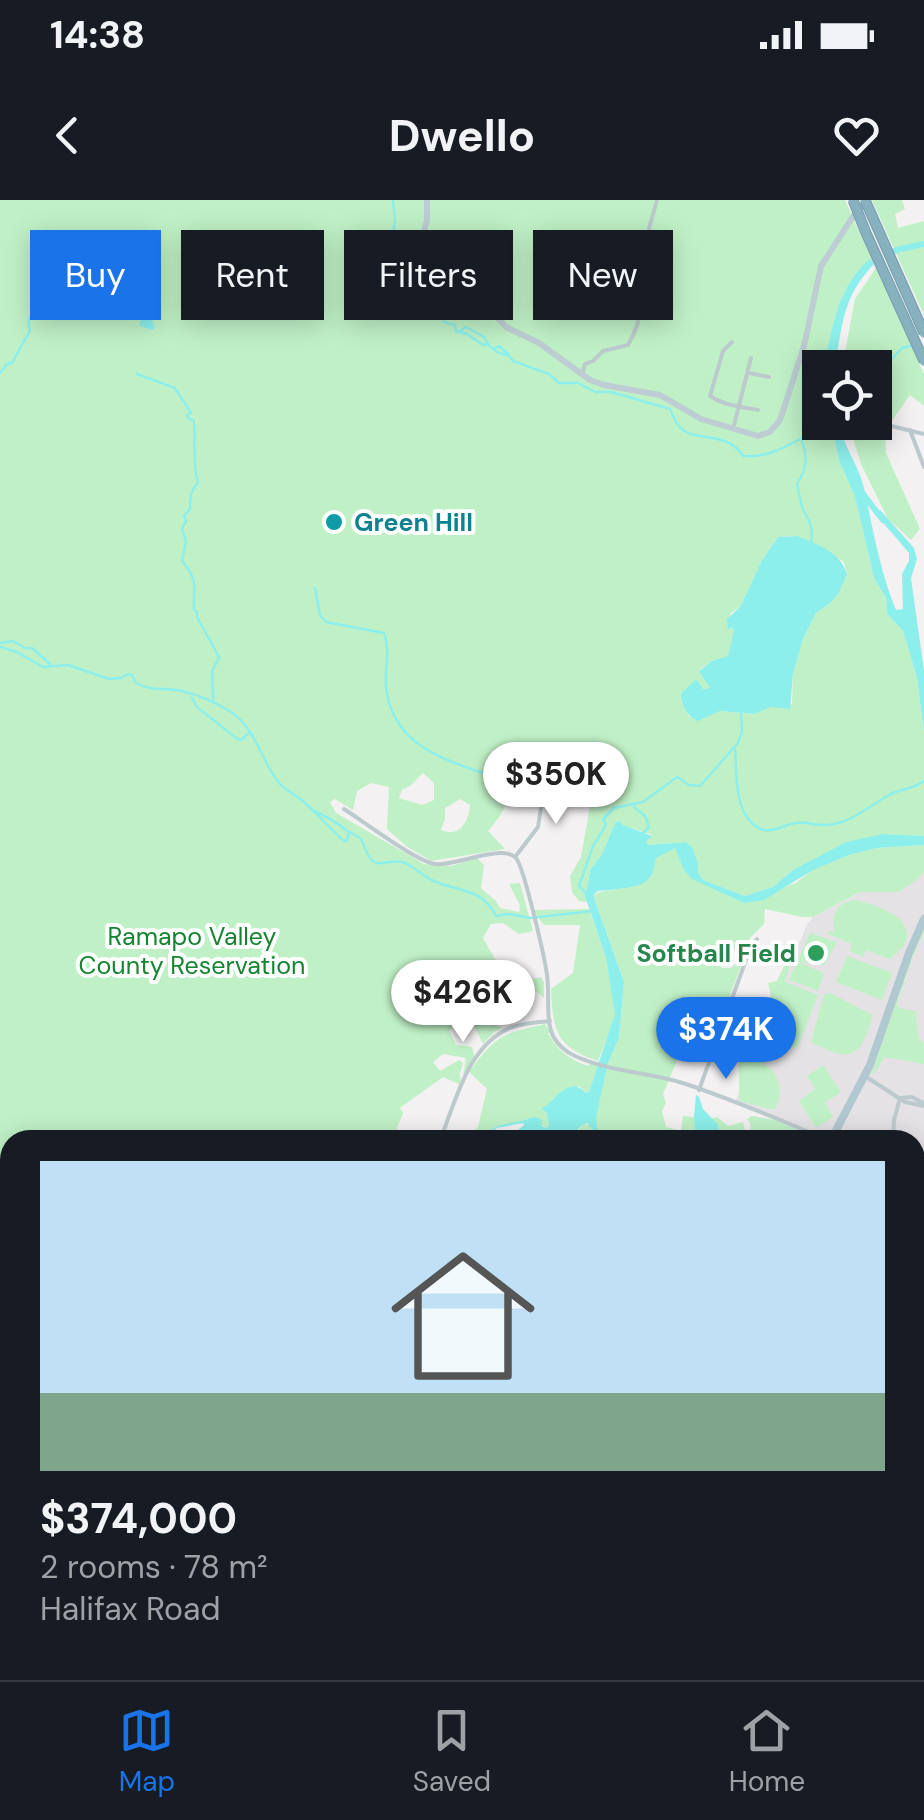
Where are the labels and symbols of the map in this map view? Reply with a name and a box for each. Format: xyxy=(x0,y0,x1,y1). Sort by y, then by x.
place label: Green Hill xyxy=(354,506,473,539)
marker: Green Hill xyxy=(323,511,345,533)
pin: $350K xyxy=(486,742,626,827)
park label: Ramapo Valley County Reservation xyxy=(79,920,305,982)
place label: Softball Field xyxy=(636,937,796,970)
marker: Softball Field xyxy=(805,942,827,964)
pin: $426K xyxy=(393,960,533,1045)
pin: $374K xyxy=(656,997,796,1082)

